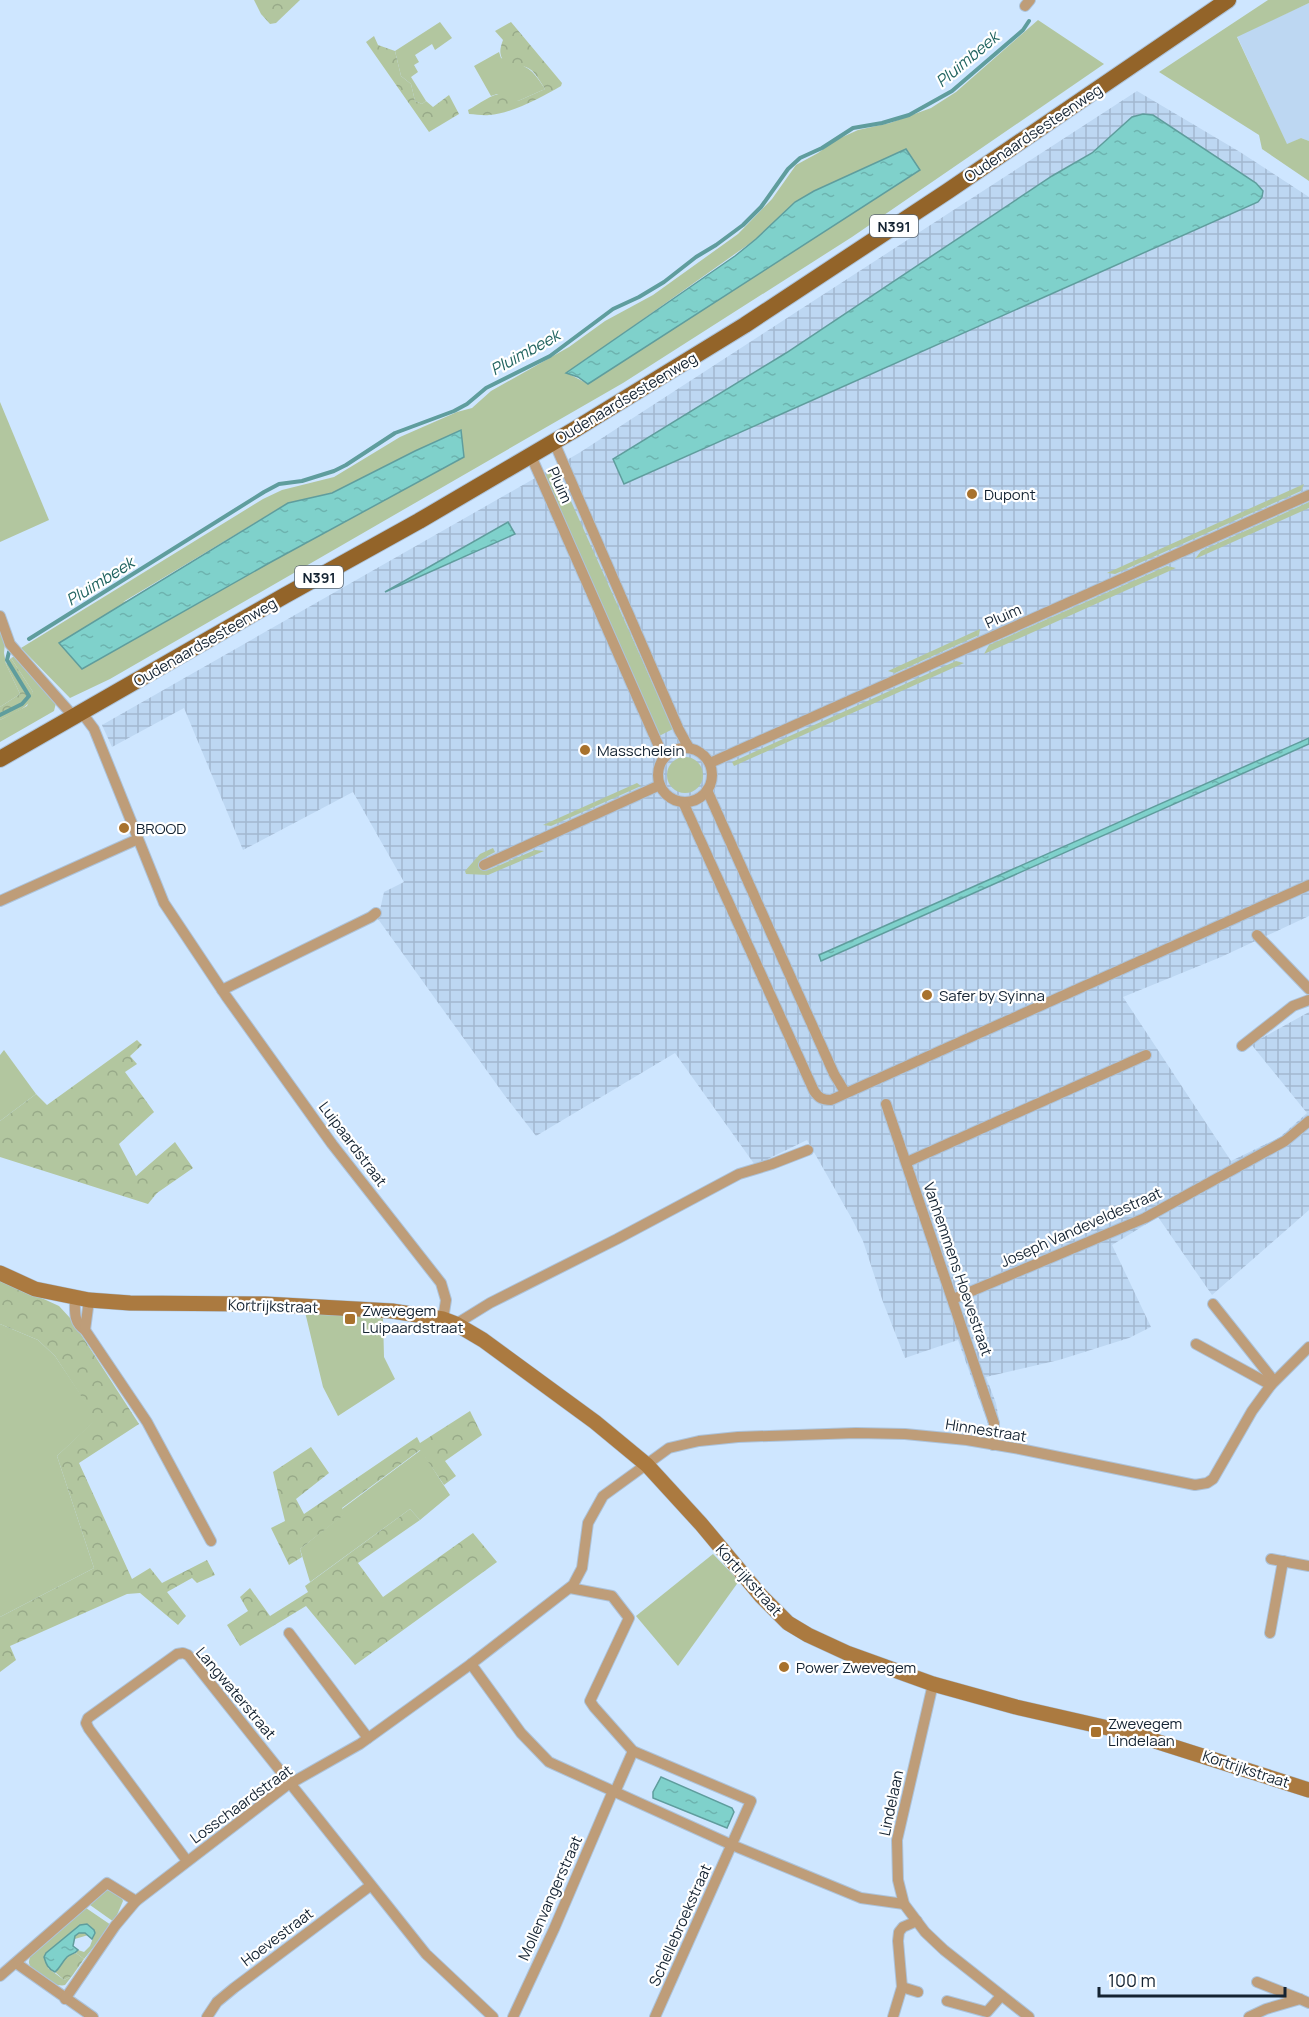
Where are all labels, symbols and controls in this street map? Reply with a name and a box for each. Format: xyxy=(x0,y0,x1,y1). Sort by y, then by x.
water label: Pluimbeek xyxy=(931,25,1005,92)
street label: Oudenaardsesteenweg xyxy=(960,79,1106,187)
road number: N391 xyxy=(870,215,918,237)
water label: Pluimbeek xyxy=(486,323,566,380)
street label: Oudenaardsesteenweg xyxy=(551,347,701,449)
street label: Pluim xyxy=(543,464,577,506)
place label: Dupont xyxy=(984,484,1036,505)
marker: Dupont xyxy=(965,487,979,501)
water label: Pluimbeek xyxy=(62,550,140,611)
road number: N391 xyxy=(295,566,343,588)
street label: Oudenaardsesteenweg xyxy=(130,592,280,692)
street label: Pluim xyxy=(982,599,1024,633)
place label: Masschelein xyxy=(597,740,684,761)
marker: Masschelein xyxy=(578,743,592,757)
place label: BROOD xyxy=(136,818,186,839)
marker: BROOD xyxy=(117,821,131,835)
place label: Safer by Syinna xyxy=(939,985,1045,1006)
marker: Safer by Syinna xyxy=(920,988,934,1002)
street label: Luipaardstraat xyxy=(314,1097,392,1191)
street label: Vanhemmens Hoevestraat xyxy=(918,1179,998,1359)
street label: Joseph Vandeveldestraat xyxy=(997,1182,1165,1272)
street label: Kortrijkstraat xyxy=(228,1294,318,1318)
place label: Zwevegem Luipaardstraat xyxy=(362,1300,463,1338)
marker: Zwevegem Luipaardstraat xyxy=(343,1312,357,1326)
street label: Hinnestraat xyxy=(944,1413,1028,1447)
street label: Kortrijkstraat xyxy=(711,1539,787,1621)
street label: Langwaterstraat xyxy=(191,1642,281,1744)
place label: Power Zwevegem xyxy=(796,1657,916,1678)
marker: Power Zwevegem xyxy=(777,1660,791,1674)
place label: Zwevegem Lindelaan xyxy=(1108,1713,1182,1751)
marker: Zwevegem Lindelaan xyxy=(1089,1725,1103,1739)
street label: Kortrijkstraat xyxy=(1200,1745,1292,1793)
street label: Losschaardstraat xyxy=(186,1760,296,1848)
street label: Lindelaan xyxy=(874,1768,908,1838)
street label: Mollenvangerstraat xyxy=(513,1832,587,1964)
street label: Schellebroekstraat xyxy=(644,1861,716,1989)
street label: Hoevestraat xyxy=(237,1903,317,1971)
scale bar xyxy=(1099,1960,1285,1998)
text: 100 m xyxy=(1108,1968,1156,1992)

